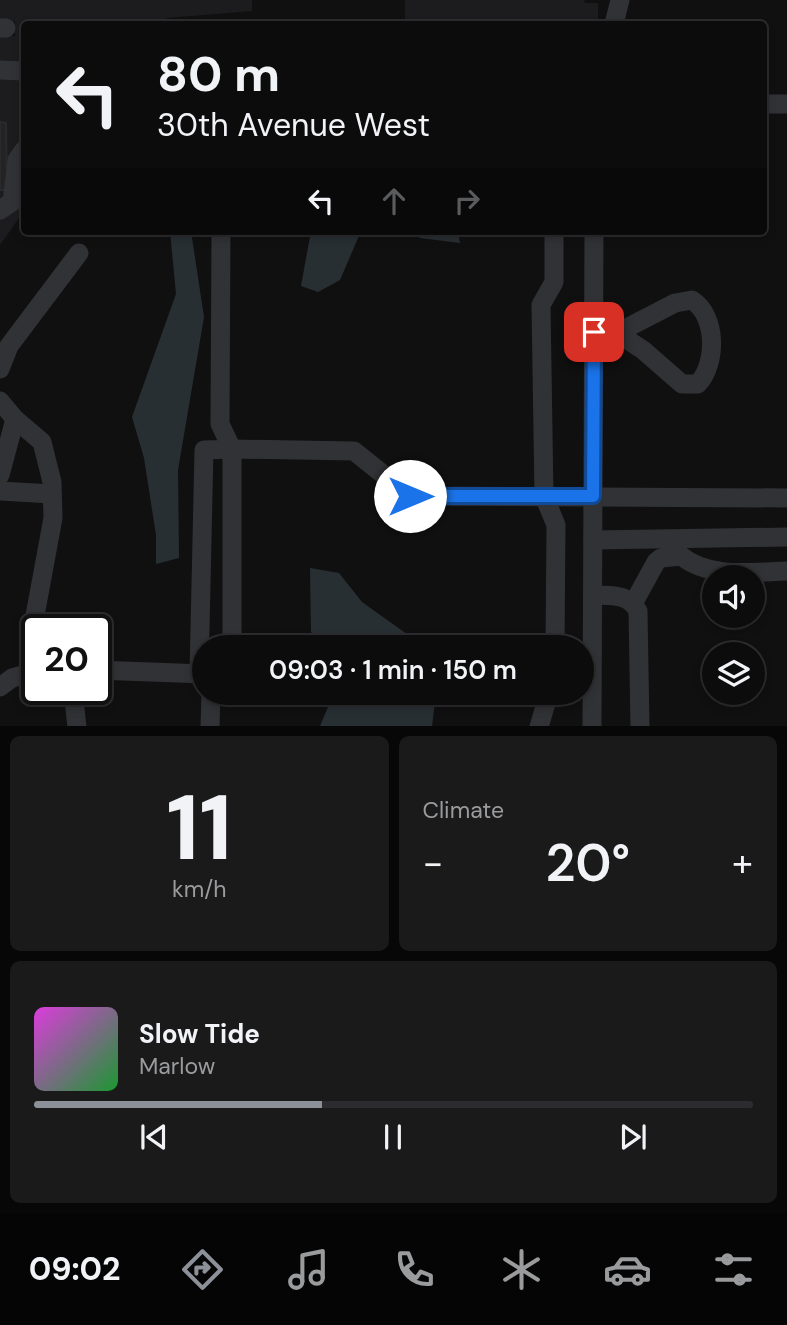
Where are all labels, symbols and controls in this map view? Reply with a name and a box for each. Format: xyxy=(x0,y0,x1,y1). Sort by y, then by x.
text: 80 m xyxy=(157,42,280,106)
icon: left xyxy=(42,49,133,140)
text: 30th Avenue West xyxy=(157,104,430,146)
icon: left xyxy=(302,182,340,220)
icon: ahead xyxy=(375,182,413,220)
icon: right xyxy=(448,182,486,220)
pin xyxy=(564,302,624,362)
icon: arrive xyxy=(575,313,613,351)
position arrow xyxy=(373,459,447,533)
map controls xyxy=(702,565,765,705)
button: sound xyxy=(702,565,765,628)
speed limit sign: 20 xyxy=(21,614,112,705)
button: layers xyxy=(702,642,765,705)
text: 09:03 · 1 min · 150 m xyxy=(269,653,517,687)
text: 11 xyxy=(166,769,232,887)
text: Climate xyxy=(423,795,504,825)
text: 20° xyxy=(545,829,630,897)
text: − xyxy=(423,838,443,888)
text: + xyxy=(732,838,753,888)
text: km/h xyxy=(172,874,226,904)
text: Slow Tide xyxy=(139,1017,260,1051)
text: Marlow xyxy=(139,1051,215,1081)
icon: previous xyxy=(135,1118,173,1156)
icon: pause xyxy=(374,1118,412,1156)
icon: next xyxy=(614,1118,652,1156)
icon: directions xyxy=(178,1245,227,1294)
icon: music xyxy=(284,1245,333,1294)
icon: phone xyxy=(390,1245,439,1294)
icon: climate xyxy=(497,1245,546,1294)
icon: car xyxy=(603,1245,652,1294)
icon: filters xyxy=(709,1245,758,1294)
text: 09:02 xyxy=(29,1248,120,1290)

